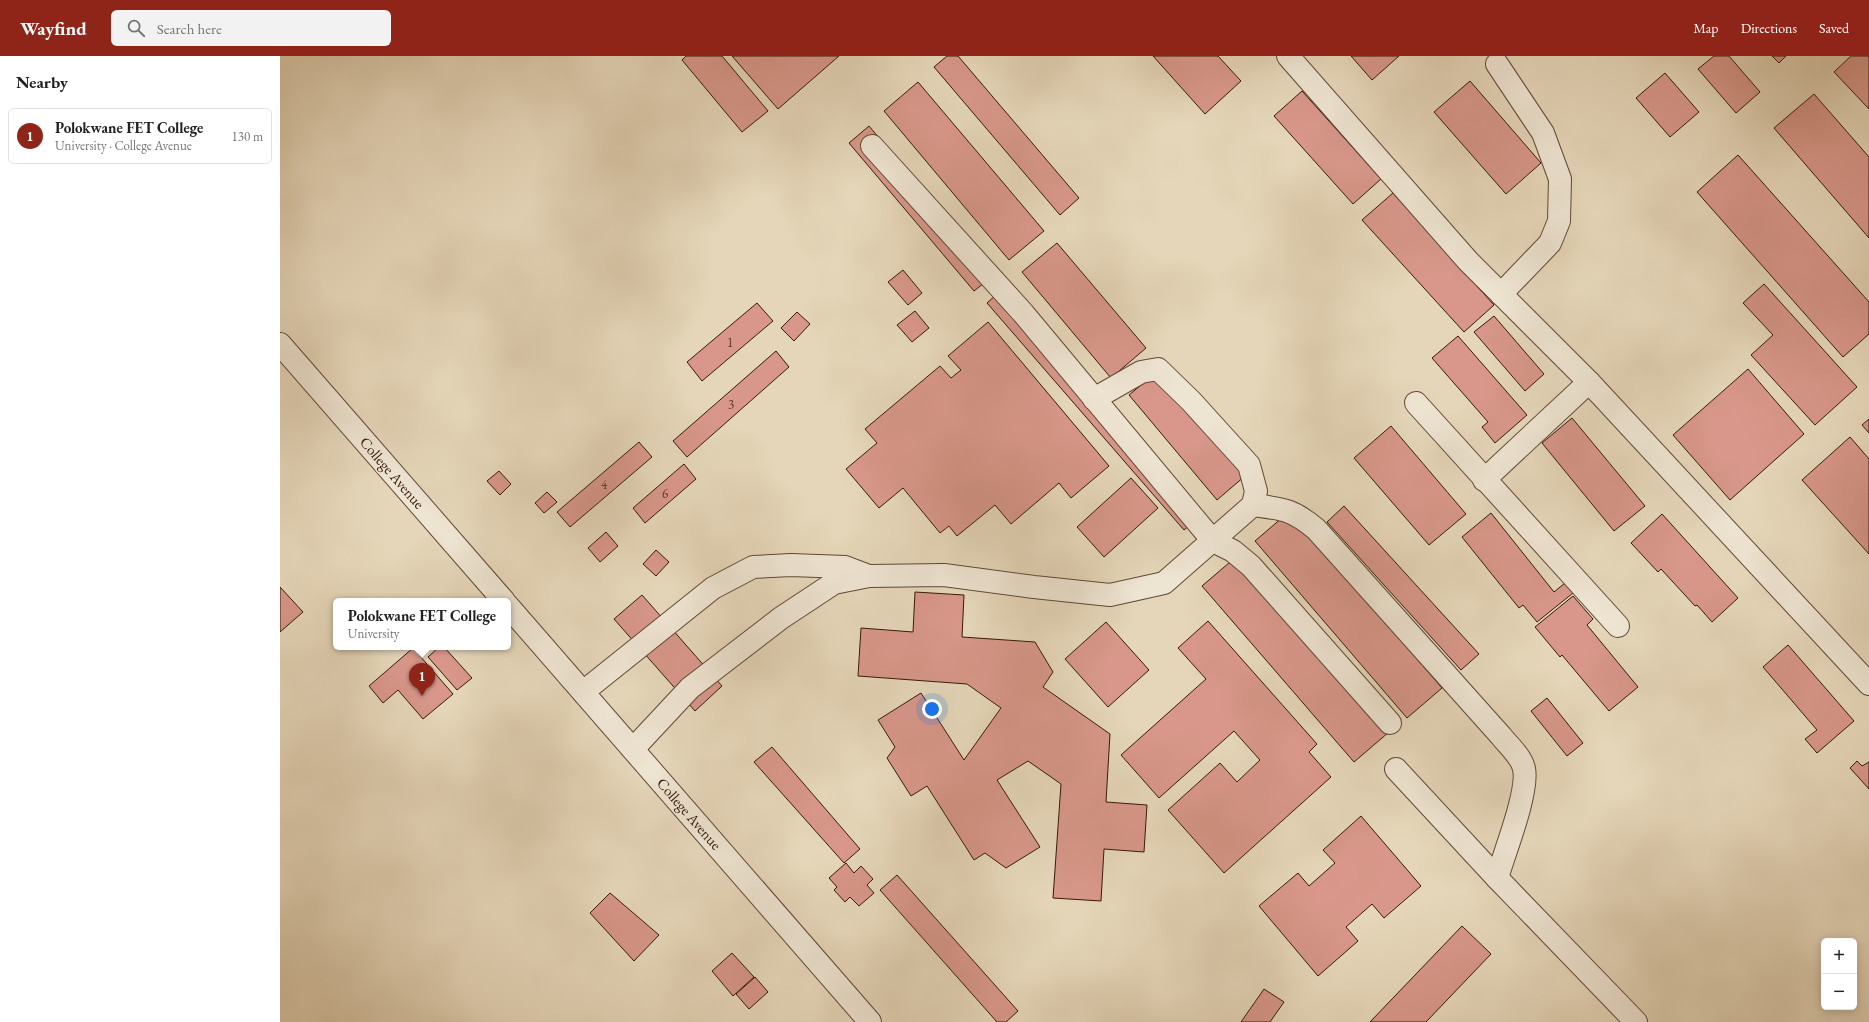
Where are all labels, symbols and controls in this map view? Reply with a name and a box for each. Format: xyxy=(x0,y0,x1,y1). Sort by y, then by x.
search box xyxy=(111,10,391,46)
text: Wayfind xyxy=(20,16,87,41)
icon: search xyxy=(125,17,147,39)
text: Search here xyxy=(157,19,222,38)
text: Map xyxy=(1693,19,1719,37)
text: Directions xyxy=(1741,19,1797,37)
text: Saved xyxy=(1819,19,1849,37)
text: Nearby xyxy=(16,71,68,93)
text: Polokwane FET College xyxy=(55,118,203,137)
text: 1 xyxy=(27,128,33,145)
text: 130 m xyxy=(232,128,263,145)
text: University · College Avenue xyxy=(55,137,192,154)
house number: 1 xyxy=(727,334,733,351)
house number: 3 xyxy=(728,396,734,413)
street label: College Avenue xyxy=(356,433,429,513)
house number: 4 xyxy=(601,476,608,493)
house number: 6 xyxy=(662,485,668,502)
popup xyxy=(333,598,511,650)
text: Polokwane FET College xyxy=(348,606,496,625)
text: University xyxy=(348,625,399,642)
pin: 1 xyxy=(409,663,435,696)
your location xyxy=(922,699,942,719)
street label: College Avenue xyxy=(653,774,726,854)
map controls xyxy=(1821,938,1857,1010)
button: + xyxy=(1821,938,1857,974)
button: − xyxy=(1821,974,1857,1010)

